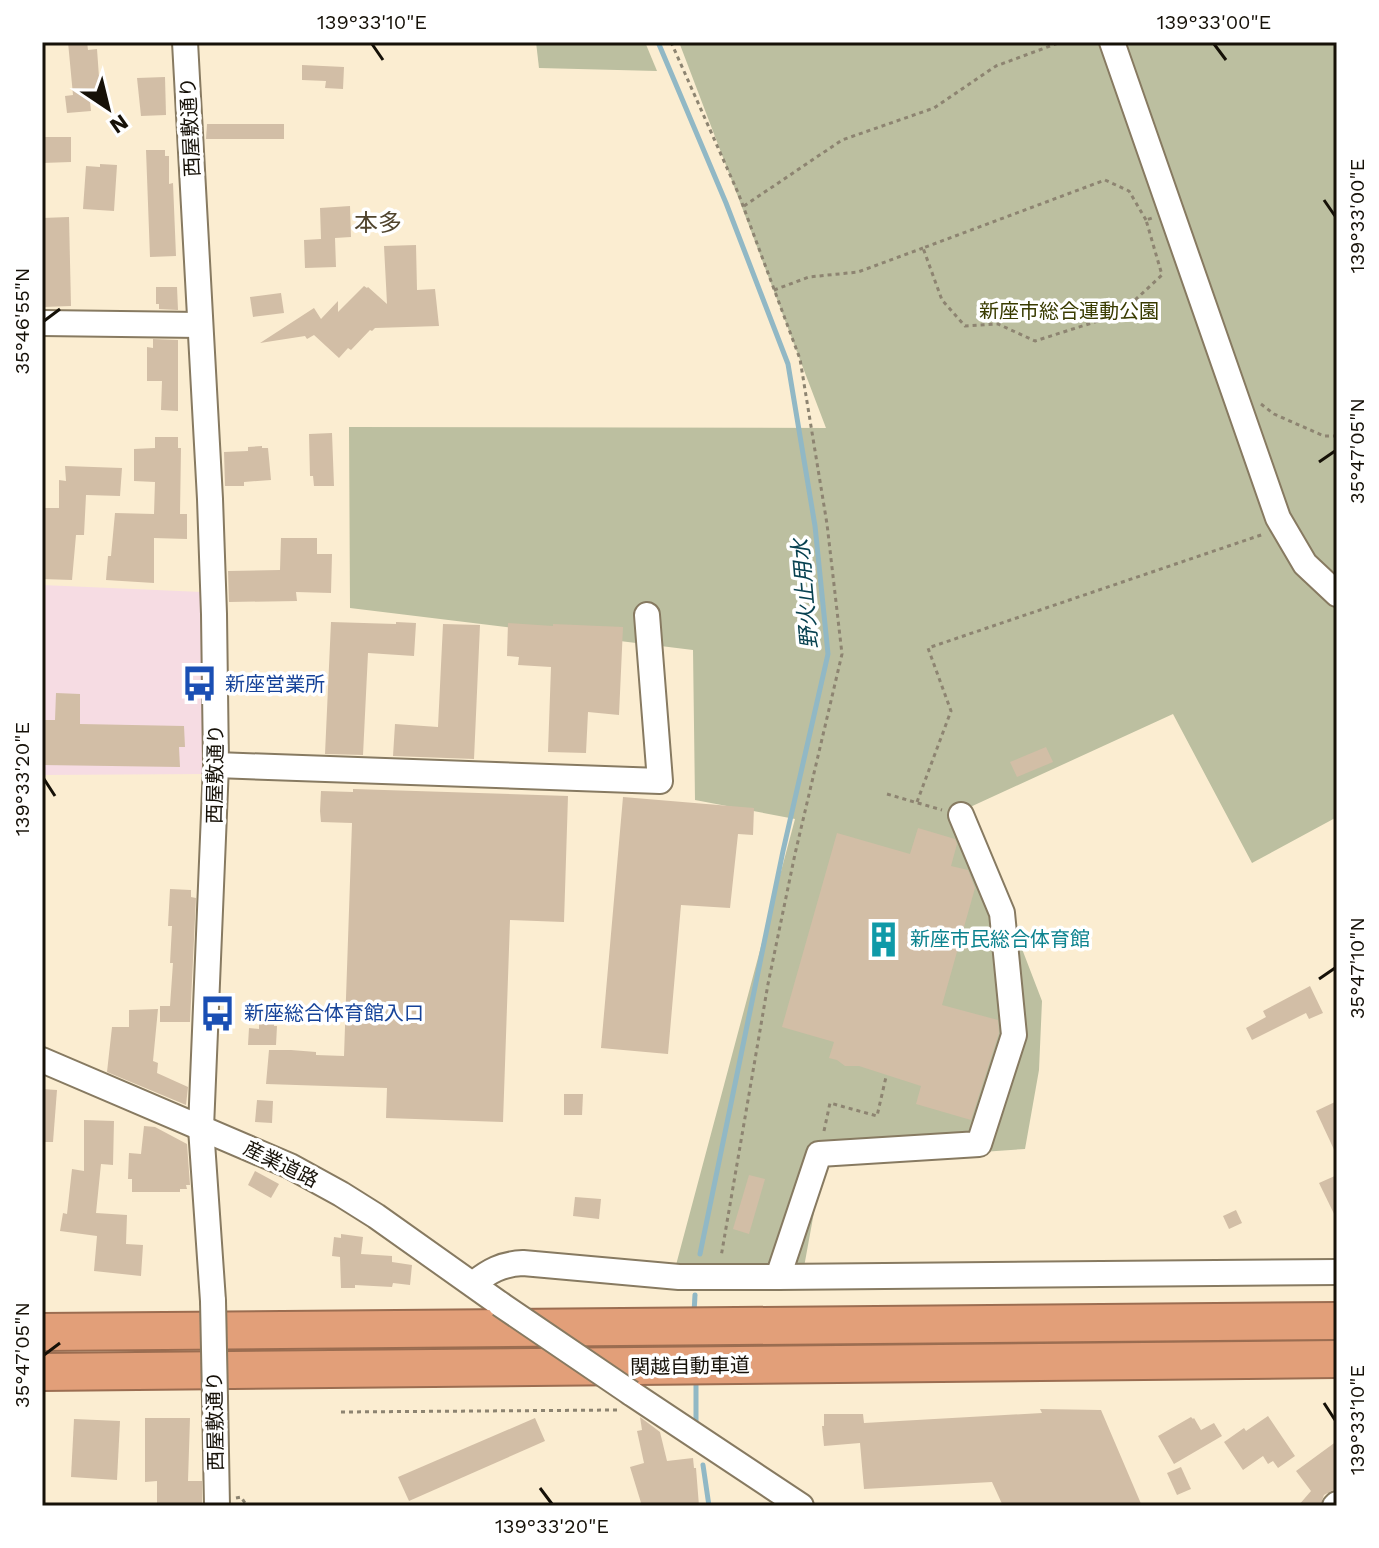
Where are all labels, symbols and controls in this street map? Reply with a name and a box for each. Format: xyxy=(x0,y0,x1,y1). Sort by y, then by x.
text: 139°33'10"E xyxy=(317,10,427,34)
text: 139°33'00"E xyxy=(1157,10,1271,34)
north arrow xyxy=(68,68,148,148)
street label: 西屋敷通り xyxy=(175,76,205,178)
text: N xyxy=(105,109,133,139)
text: 139°33'00"E xyxy=(1345,159,1369,273)
district label: 本多 xyxy=(354,209,402,237)
text: 35°46'55"N xyxy=(10,267,34,375)
park label: 新座市総合運動公園 xyxy=(979,299,1159,323)
text: 35°47'05"N xyxy=(1345,398,1369,504)
water label: 野火止用水 xyxy=(788,536,822,650)
bus stop icon: 新座営業所 xyxy=(180,665,218,703)
place label: 新座営業所 xyxy=(225,672,325,696)
text: 139°33'20"E xyxy=(10,722,34,836)
street label: 西屋敷通り xyxy=(202,724,228,824)
text: 35°47'10"N xyxy=(1345,917,1369,1019)
building icon: 新座市民総合体育館 xyxy=(865,920,903,958)
place label: 新座市民総合体育館 xyxy=(910,927,1090,951)
bus stop icon: 新座総合体育館入口 xyxy=(199,994,237,1032)
place label: 新座総合体育館入口 xyxy=(244,1001,424,1025)
street label: 産業道路 xyxy=(240,1136,322,1192)
text: 35°47'05"N xyxy=(10,1302,34,1408)
street label: 関越自動車道 xyxy=(630,1353,750,1379)
text: 139°33'10"E xyxy=(1345,1365,1369,1475)
street label: 西屋敷通り xyxy=(202,1371,228,1471)
text: 139°33'20"E xyxy=(495,1514,609,1538)

